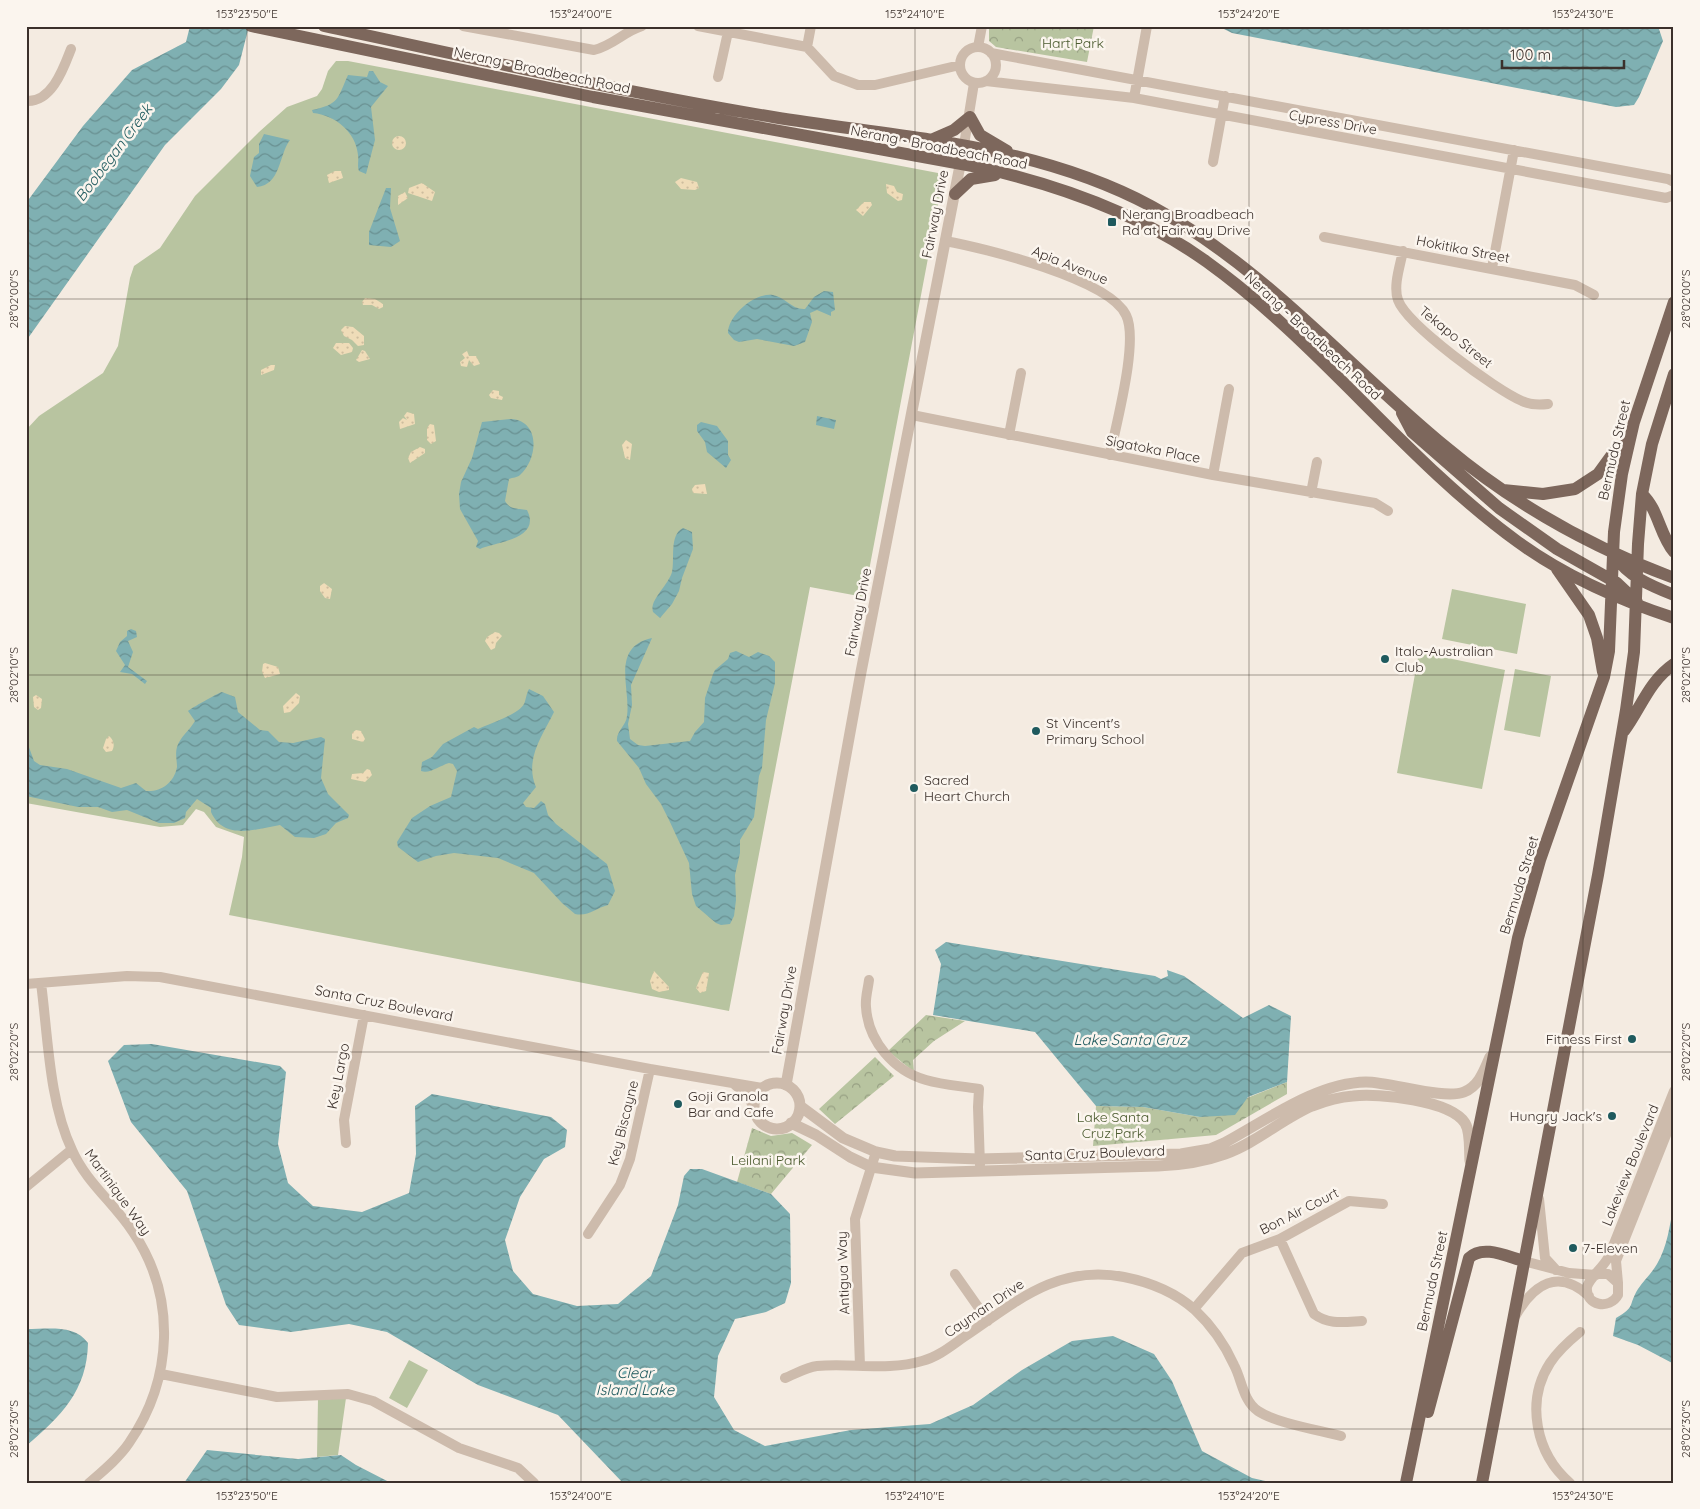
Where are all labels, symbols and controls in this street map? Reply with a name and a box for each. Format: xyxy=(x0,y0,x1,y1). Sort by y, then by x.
text: 153°23'50"E xyxy=(216,6,278,21)
text: 153°24'00"E xyxy=(550,6,612,21)
text: 153°24'10"E xyxy=(885,6,945,21)
text: 153°24'20"E xyxy=(1218,6,1280,21)
text: 153°24'30"E xyxy=(1552,6,1614,21)
park label: Hart Park xyxy=(1042,34,1104,52)
scale bar xyxy=(1502,38,1625,70)
street label: Nerang - Broadbeach Road xyxy=(452,42,632,98)
text: 100 m xyxy=(1510,45,1551,64)
water label: Boobegan Creek xyxy=(71,99,157,205)
street label: Cypress Drive xyxy=(1287,105,1379,139)
street label: Nerang - Broadbeach Road xyxy=(849,121,1029,173)
street label: Fairway Drive xyxy=(918,168,952,260)
place label: Nerang Broadbeach Rd at Fairway Drive xyxy=(1122,205,1254,239)
marker: Nerang Broadbeach Rd at Fairway Drive xyxy=(1106,216,1118,228)
street label: Hokitika Street xyxy=(1415,231,1511,267)
street label: Apia Avenue xyxy=(1029,242,1111,288)
street label: Nerang - Broadbeach Road xyxy=(1241,268,1385,404)
text: 28°02'00"S xyxy=(6,269,21,328)
text: 28°02'00"S xyxy=(1678,269,1693,328)
street label: Tekapo Street xyxy=(1416,302,1497,372)
street label: Bermuda Street xyxy=(1594,398,1634,502)
street label: Sigatoka Place xyxy=(1104,431,1202,467)
street label: Fairway Drive xyxy=(841,566,875,658)
place label: Italo-Australian Club xyxy=(1395,642,1493,676)
text: 28°02'10"S xyxy=(6,647,21,703)
text: 28°02'10"S xyxy=(1678,647,1693,703)
marker: Italo-Australian Club xyxy=(1379,653,1391,665)
place label: St Vincent's Primary School xyxy=(1046,714,1144,748)
marker: St Vincent's Primary School xyxy=(1030,725,1042,737)
place label: Sacred Heart Church xyxy=(924,771,1010,805)
marker: Sacred Heart Church xyxy=(908,782,920,794)
street label: Bermuda Street xyxy=(1495,833,1543,936)
street label: Fairway Drive xyxy=(767,964,801,1056)
street label: Santa Cruz Boulevard xyxy=(313,981,455,1025)
text: 28°02'20"S xyxy=(6,1023,21,1081)
text: 28°02'20"S xyxy=(1678,1023,1693,1081)
water label: Lake Santa Cruz xyxy=(1073,1030,1188,1049)
place label: Fitness First xyxy=(1546,1030,1622,1048)
marker: Fitness First xyxy=(1626,1033,1638,1045)
street label: Key Largo xyxy=(323,1041,353,1111)
street label: Key Biscayne xyxy=(604,1078,642,1167)
place label: Goji Granola Bar and Cafe xyxy=(688,1087,774,1121)
marker: Goji Granola Bar and Cafe xyxy=(672,1098,684,1110)
street label: Lakeview Boulevard xyxy=(1597,1102,1663,1228)
place label: Hungry Jack's xyxy=(1509,1107,1602,1125)
park label: Lake Santa Cruz Park xyxy=(1077,1108,1149,1142)
marker: Hungry Jack's xyxy=(1606,1110,1618,1122)
street label: Santa Cruz Boulevard xyxy=(1025,1142,1165,1164)
street label: Martinique Way xyxy=(81,1145,155,1239)
park label: Leilani Park xyxy=(731,1151,805,1169)
street label: Bon Air Court xyxy=(1256,1183,1342,1239)
street label: Bermuda Street xyxy=(1413,1229,1451,1333)
street label: Antigua Way xyxy=(833,1231,853,1315)
place label: 7-Eleven xyxy=(1583,1239,1638,1257)
marker: 7-Eleven xyxy=(1567,1242,1579,1254)
street label: Cayman Drive xyxy=(941,1275,1027,1341)
water label: Clear Island Lake xyxy=(596,1363,675,1399)
text: 28°02'30"S xyxy=(6,1400,21,1458)
text: 28°02'30"S xyxy=(1678,1400,1693,1458)
text: 153°23'50"E xyxy=(216,1488,278,1503)
text: 153°24'00"E xyxy=(550,1488,612,1503)
text: 153°24'10"E xyxy=(885,1488,945,1503)
text: 153°24'20"E xyxy=(1218,1488,1280,1503)
text: 153°24'30"E xyxy=(1552,1488,1614,1503)

